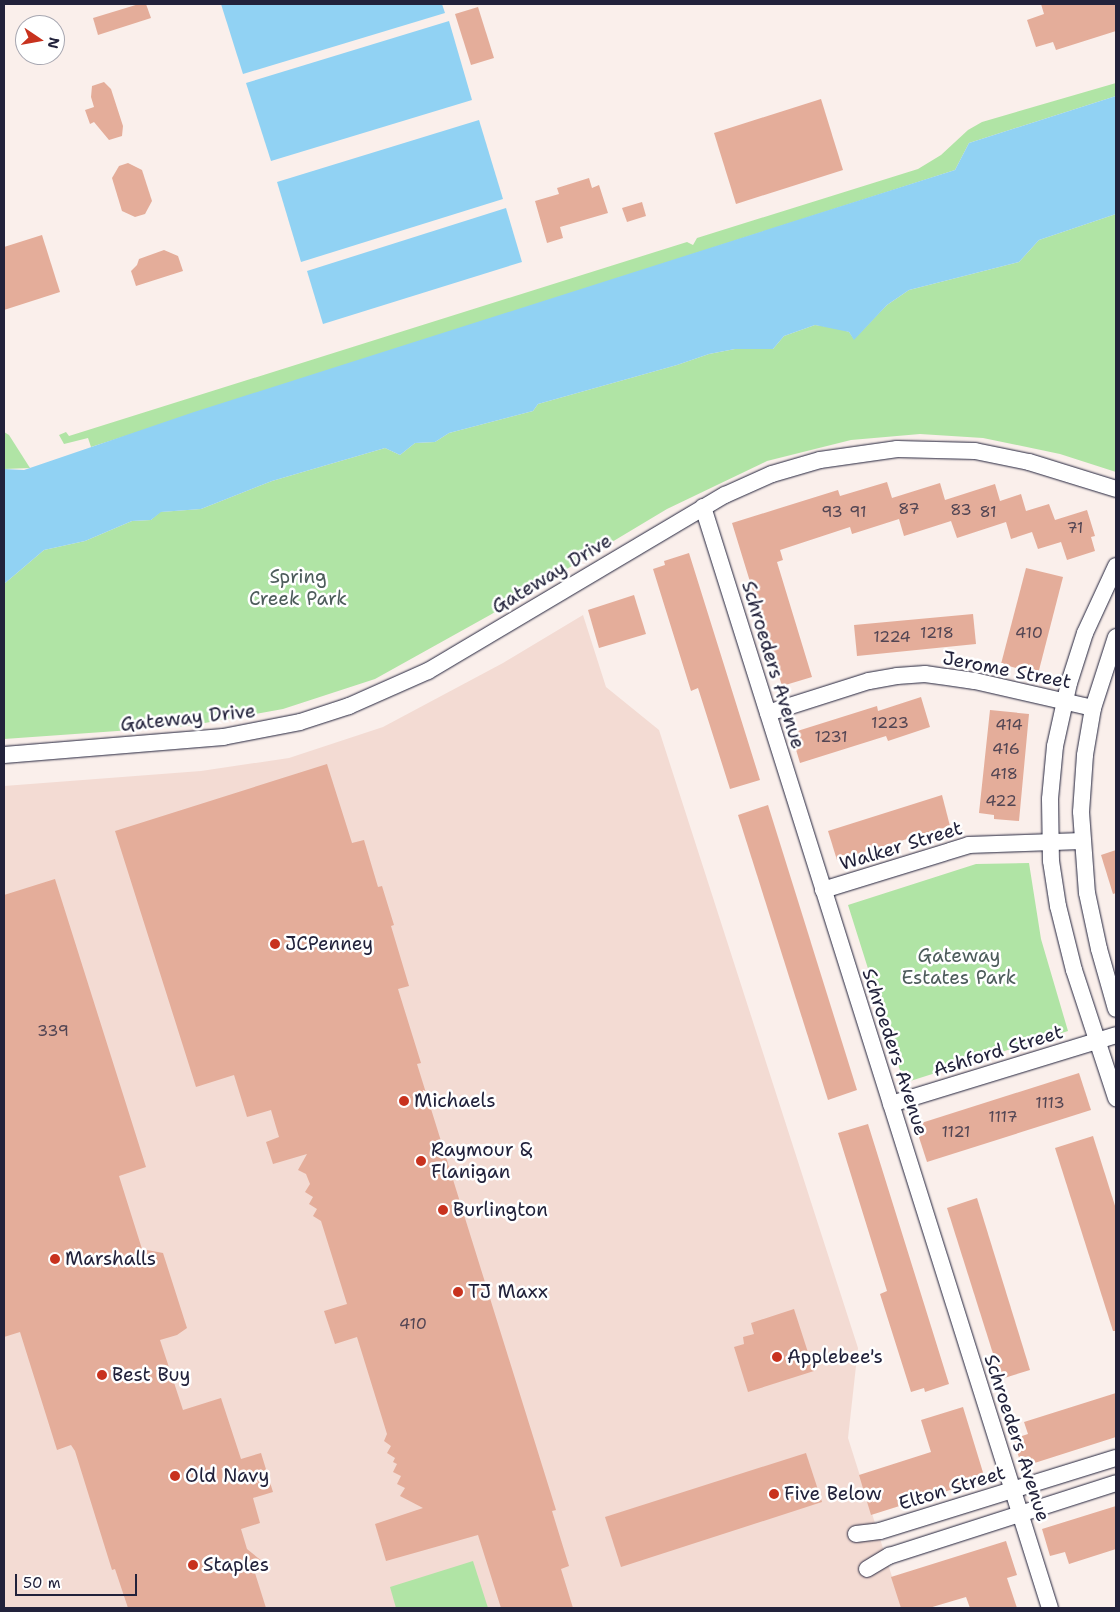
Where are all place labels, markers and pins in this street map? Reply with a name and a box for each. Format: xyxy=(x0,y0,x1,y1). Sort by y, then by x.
place label: JCPenney xyxy=(285,933,373,955)
marker: JCPenney xyxy=(269,938,281,950)
place label: Michaels xyxy=(414,1090,496,1112)
marker: Michaels xyxy=(398,1095,410,1107)
place label: Raymour & Flanigan xyxy=(431,1139,532,1183)
marker: Raymour & Flanigan xyxy=(415,1155,427,1167)
place label: Burlington xyxy=(453,1199,548,1221)
marker: Burlington xyxy=(437,1204,449,1216)
place label: Marshalls xyxy=(65,1248,156,1270)
marker: Marshalls xyxy=(49,1253,61,1265)
place label: TJ Maxx xyxy=(468,1281,548,1303)
marker: TJ Maxx xyxy=(452,1286,464,1298)
place label: Applebee's xyxy=(787,1346,883,1368)
marker: Applebee's xyxy=(771,1351,783,1363)
place label: Best Buy xyxy=(112,1364,190,1386)
marker: Best Buy xyxy=(96,1369,108,1381)
place label: Old Navy xyxy=(185,1465,269,1487)
marker: Old Navy xyxy=(169,1470,181,1482)
place label: Five Below xyxy=(784,1483,882,1505)
marker: Five Below xyxy=(768,1488,780,1500)
place label: Staples xyxy=(203,1554,269,1576)
marker: Staples xyxy=(187,1559,199,1571)

